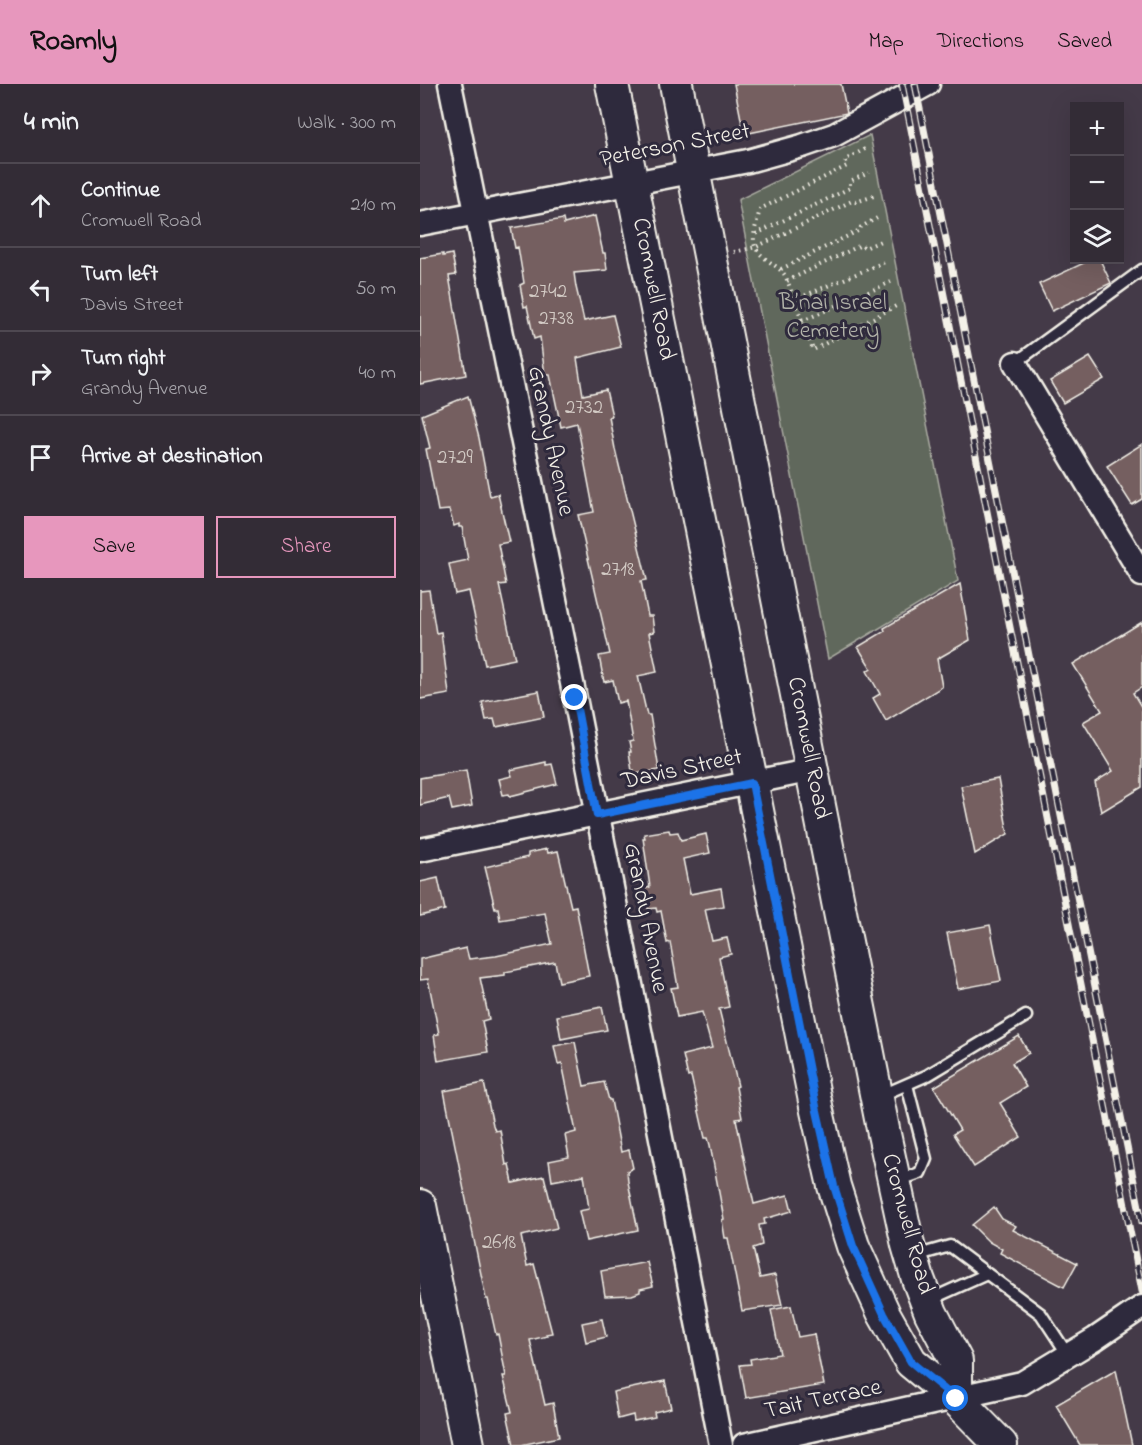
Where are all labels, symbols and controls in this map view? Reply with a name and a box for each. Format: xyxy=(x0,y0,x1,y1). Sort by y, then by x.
text: Roamly xyxy=(30,22,117,63)
text: Map xyxy=(868,27,904,57)
text: Directions xyxy=(937,27,1024,57)
text: Saved xyxy=(1057,27,1112,57)
map controls xyxy=(1070,102,1124,264)
button: + xyxy=(1070,102,1124,156)
text: 4 min xyxy=(24,104,79,142)
text: Walk · 300 m xyxy=(297,109,396,138)
street label: Peterson Street xyxy=(597,114,753,178)
button: − xyxy=(1070,156,1124,210)
text: Continue xyxy=(81,175,160,207)
icon: ahead xyxy=(24,189,57,222)
text: 210 m xyxy=(351,191,396,220)
text: Cromwell Road xyxy=(81,207,201,236)
button: layers xyxy=(1070,210,1124,264)
street label: Cromwell Road xyxy=(622,215,684,364)
text: Turn left xyxy=(81,259,158,291)
icon: left xyxy=(24,273,57,306)
text: 50 m xyxy=(355,275,396,304)
house number: 2742 xyxy=(529,277,567,307)
park label: B’nai Israel Cemetery xyxy=(778,286,887,350)
text: Davis Street xyxy=(81,291,183,320)
house number: 2738 xyxy=(538,304,574,334)
text: Turn right xyxy=(81,343,166,375)
icon: right xyxy=(24,357,57,390)
text: 40 m xyxy=(359,359,396,388)
street label: Grandy Avenue xyxy=(516,363,583,519)
text: Grandy Avenue xyxy=(81,375,208,404)
house number: 2732 xyxy=(565,393,603,423)
icon: arrive xyxy=(24,441,57,474)
text: Arrive at destination xyxy=(81,441,263,473)
house number: 2729 xyxy=(437,443,474,473)
button: Save xyxy=(24,516,204,578)
button: Share xyxy=(216,516,396,578)
house number: 2718 xyxy=(601,555,635,585)
street label: Cromwell Road xyxy=(777,674,839,823)
route end xyxy=(561,684,587,710)
street label: Davis Street xyxy=(617,740,746,800)
street label: Grandy Avenue xyxy=(612,840,677,996)
street label: Cromwell Road xyxy=(871,1150,943,1299)
house number: 2618 xyxy=(482,1228,516,1258)
street label: Tait Terrace xyxy=(761,1370,885,1429)
route start xyxy=(942,1385,968,1411)

